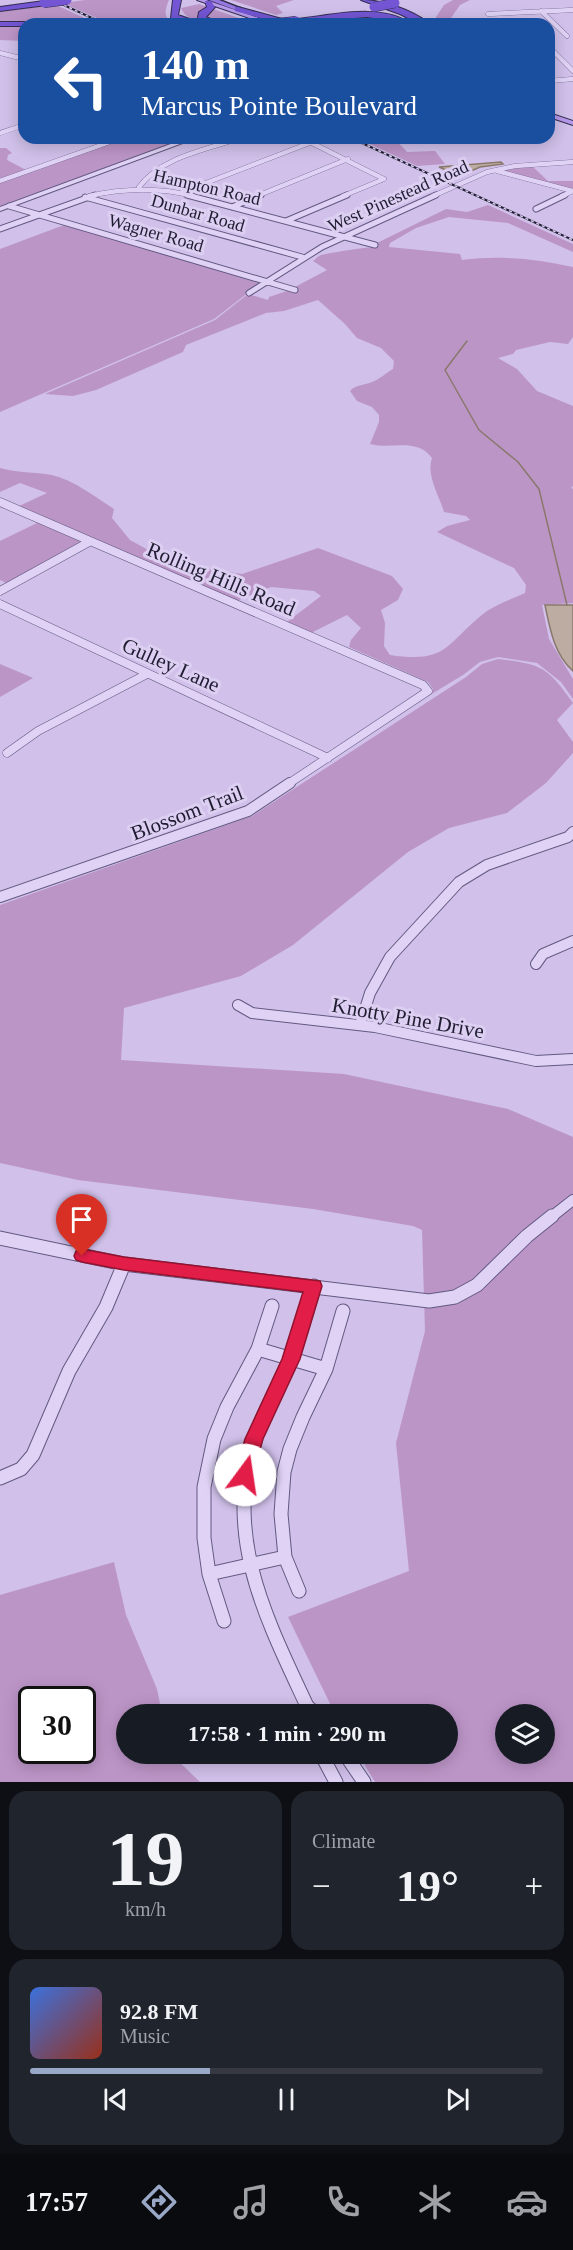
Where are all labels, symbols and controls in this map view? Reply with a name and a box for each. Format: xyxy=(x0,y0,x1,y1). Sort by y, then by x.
icon: left xyxy=(42,42,120,120)
text: 140 m xyxy=(141,42,250,88)
text: Marcus Pointe Boulevard xyxy=(141,91,417,121)
street label: West Pinestead Road xyxy=(325,156,471,236)
street label: Hampton Road xyxy=(151,165,263,209)
street label: Dunbar Road xyxy=(149,190,247,236)
street label: Wagner Road xyxy=(106,210,206,256)
street label: Rolling Hills Road xyxy=(143,537,299,621)
street label: Gulley Lane xyxy=(118,633,224,697)
street label: Blossom Trail xyxy=(127,781,247,845)
street label: Knotty Pine Drive xyxy=(330,993,486,1043)
pin xyxy=(56,1194,107,1256)
icon: arrive xyxy=(65,1203,98,1236)
position arrow xyxy=(213,1443,277,1507)
speed limit sign: 30 xyxy=(18,1686,96,1764)
map controls xyxy=(495,1704,555,1764)
button: layers xyxy=(495,1704,555,1764)
text: 17:58 · 1 min · 290 m xyxy=(188,1721,386,1746)
text: 19 xyxy=(107,1815,185,1902)
text: Climate xyxy=(312,1830,375,1852)
text: 19° xyxy=(396,1861,459,1911)
text: − xyxy=(312,1868,331,1904)
text: + xyxy=(524,1868,543,1904)
text: km/h xyxy=(125,1898,166,1920)
text: 92.8 FM xyxy=(120,1999,198,2024)
text: Music xyxy=(120,2025,170,2047)
icon: previous xyxy=(99,2083,132,2116)
icon: pause xyxy=(270,2083,303,2116)
icon: next xyxy=(441,2083,474,2116)
icon: directions xyxy=(138,2181,180,2223)
icon: music xyxy=(230,2181,272,2223)
icon: phone xyxy=(322,2181,364,2223)
icon: climate xyxy=(414,2181,456,2223)
icon: car xyxy=(506,2181,548,2223)
text: 17:57 xyxy=(25,2187,88,2217)

